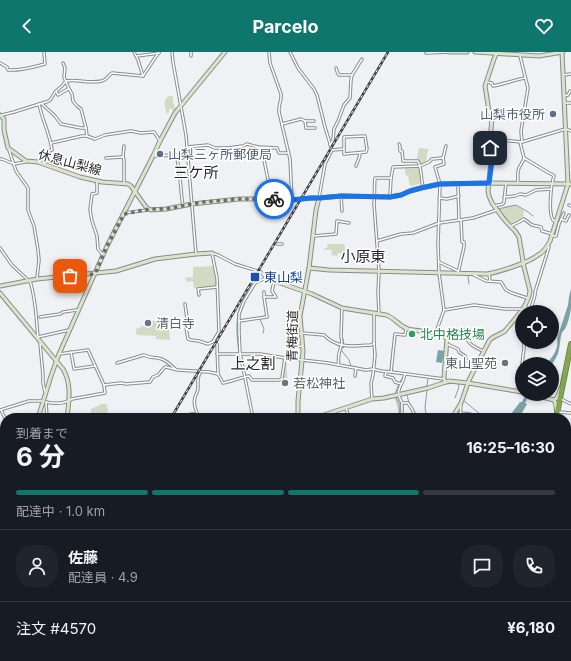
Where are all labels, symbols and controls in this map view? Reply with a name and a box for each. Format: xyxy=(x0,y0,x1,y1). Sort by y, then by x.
icon: back xyxy=(16,15,38,37)
icon: heart xyxy=(533,15,555,37)
text: Parcelo xyxy=(252,16,319,37)
place label: 山梨市役所 xyxy=(480,106,545,122)
marker: 山梨市役所 xyxy=(548,109,558,119)
pin xyxy=(473,131,507,165)
icon: home xyxy=(479,137,501,159)
street label: 休息山梨線 xyxy=(37,146,103,178)
place label: 山梨三ヶ所郵便局 xyxy=(168,146,272,162)
marker: 山梨三ヶ所郵便局 xyxy=(155,149,165,159)
district label: 三ケ所 xyxy=(173,163,219,182)
courier xyxy=(254,179,294,219)
icon: bike xyxy=(263,188,285,210)
district label: 小原東 xyxy=(340,247,386,266)
pin xyxy=(53,259,87,293)
icon: bag xyxy=(59,265,81,287)
place label: 東山梨 xyxy=(264,269,303,285)
marker: 東山梨 xyxy=(249,271,261,283)
map controls xyxy=(515,305,559,401)
button: locate xyxy=(515,305,559,349)
street label: 青梅街道 xyxy=(284,310,300,362)
place label: 清白寺 xyxy=(156,315,195,331)
marker: 清白寺 xyxy=(143,318,153,328)
place label: 北中格技場 xyxy=(420,326,485,342)
marker: 北中格技場 xyxy=(407,329,417,339)
district label: 上之割 xyxy=(230,354,276,373)
place label: 東山聖苑 xyxy=(445,355,497,371)
button: layers xyxy=(515,357,559,401)
marker: 東山聖苑 xyxy=(500,358,510,368)
place label: 若松神社 xyxy=(293,375,345,391)
marker: 若松神社 xyxy=(280,378,290,388)
text: 到着まで xyxy=(16,425,68,441)
text: 16:25–16:30 xyxy=(466,438,555,457)
text: 6 分 xyxy=(16,441,65,472)
text: 配達中 · 1.0 km xyxy=(16,503,105,519)
button: person xyxy=(16,545,58,587)
button: chat xyxy=(461,545,503,587)
button: phone xyxy=(513,545,555,587)
text: 佐藤 xyxy=(68,548,98,567)
text: 配達員 · 4.9 xyxy=(68,569,138,585)
text: ¥6,180 xyxy=(507,618,555,637)
text: 注文 #4570 xyxy=(16,619,96,638)

